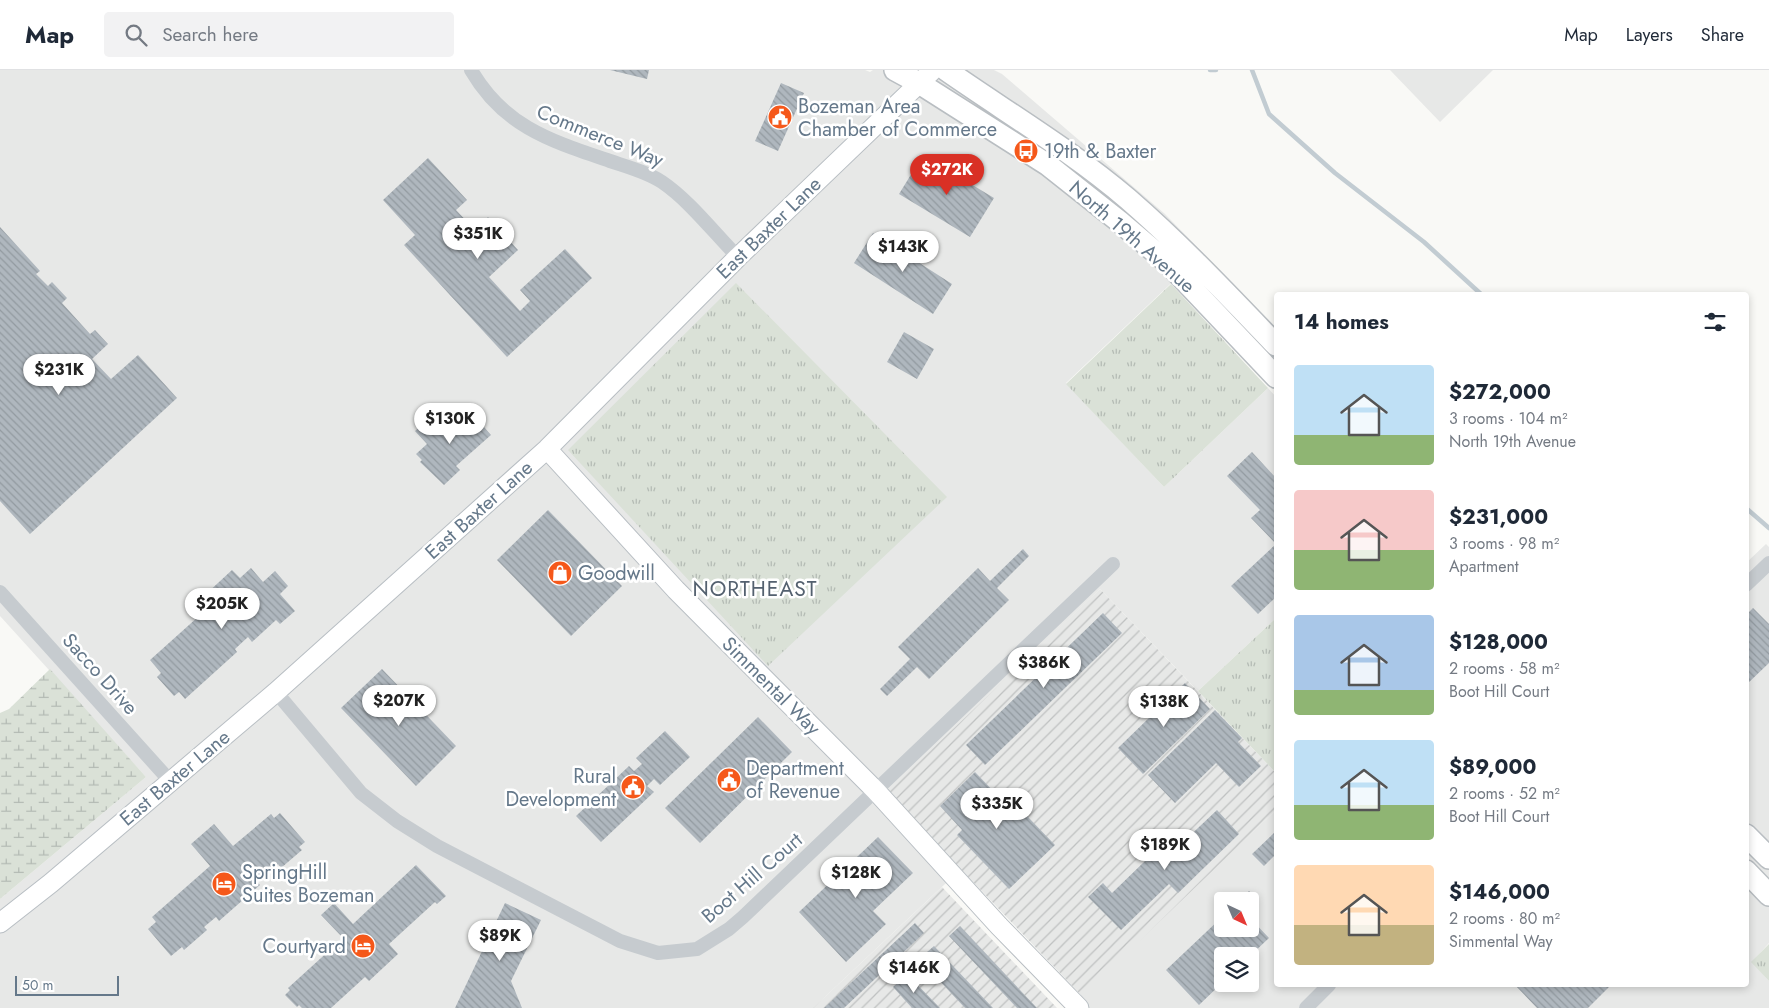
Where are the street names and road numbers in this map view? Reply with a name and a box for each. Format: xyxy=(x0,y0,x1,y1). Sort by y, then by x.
street label: Commerce Way xyxy=(532,97,668,175)
street label: East Baxter Lane xyxy=(710,170,828,286)
street label: North 19th Avenue xyxy=(1063,174,1201,300)
street label: East Baxter Lane xyxy=(419,454,539,566)
street label: Sacco Drive xyxy=(55,627,145,721)
street label: Simmental Way xyxy=(715,630,827,742)
street label: East Baxter Lane xyxy=(114,723,236,833)
street label: Boot Hill Court xyxy=(695,826,809,930)

